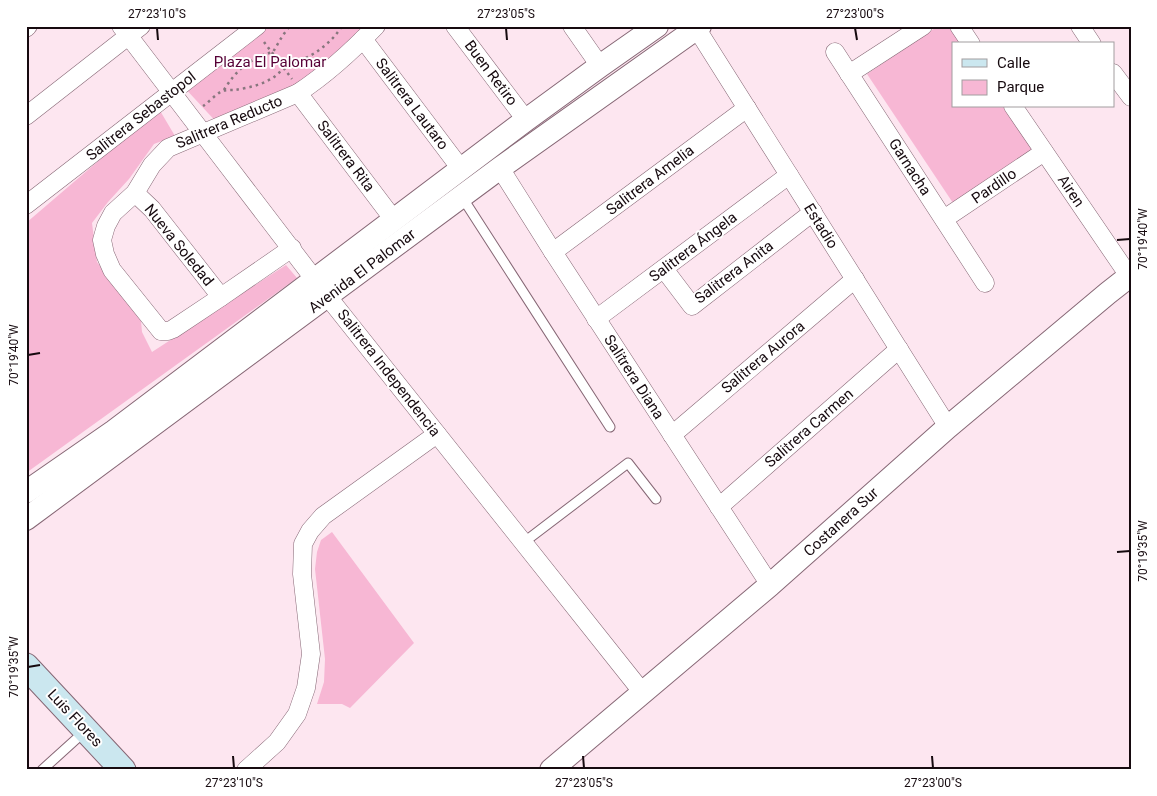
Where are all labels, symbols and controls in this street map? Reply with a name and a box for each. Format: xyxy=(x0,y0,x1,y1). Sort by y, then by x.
text: 27°23'10"S xyxy=(128,7,186,21)
text: 27°23'05"S xyxy=(477,7,535,21)
text: 27°23'00"S xyxy=(826,7,884,21)
street label: Buen Retiro xyxy=(461,37,521,109)
legend xyxy=(952,42,1114,108)
park label: Plaza El Palomar xyxy=(214,53,326,71)
text: Calle xyxy=(997,54,1030,72)
street label: Salitrera Lautaro xyxy=(372,55,452,153)
street label: Salitrera Sebastopol xyxy=(83,68,199,164)
text: Parque xyxy=(997,78,1044,96)
street label: Salitrera Reducto xyxy=(173,91,285,153)
street label: Salitrera Rita xyxy=(313,117,379,195)
street label: Garnacha xyxy=(885,135,935,199)
street label: Salitrera Amelia xyxy=(603,141,697,219)
street label: Pardillo xyxy=(968,164,1020,208)
street label: Airen xyxy=(1054,172,1088,210)
street label: Nueva Soledad xyxy=(141,200,217,290)
street label: Estadio xyxy=(800,200,842,252)
street label: Salitrera Ángela xyxy=(646,208,740,286)
text: 70°19'40"W xyxy=(1136,208,1150,270)
street label: Avenida El Palomar xyxy=(305,225,419,317)
street label: Salitrera Anita xyxy=(691,237,777,307)
street label: Salitrera Independencia xyxy=(334,306,444,440)
street label: Salitrera Aurora xyxy=(718,317,808,397)
text: 70°19'40"W xyxy=(7,324,21,386)
street label: Salitrera Diana xyxy=(600,331,668,423)
street label: Salitrera Carmen xyxy=(761,385,857,471)
street label: Costanera Sur xyxy=(800,484,882,560)
text: 70°19'35"W xyxy=(1136,520,1150,582)
text: 70°19'35"W xyxy=(7,636,21,698)
street label: Luis Flores xyxy=(44,685,106,751)
text: 27°23'10"S xyxy=(205,776,263,790)
text: 27°23'05"S xyxy=(555,776,613,790)
text: 27°23'00"S xyxy=(904,776,962,790)

